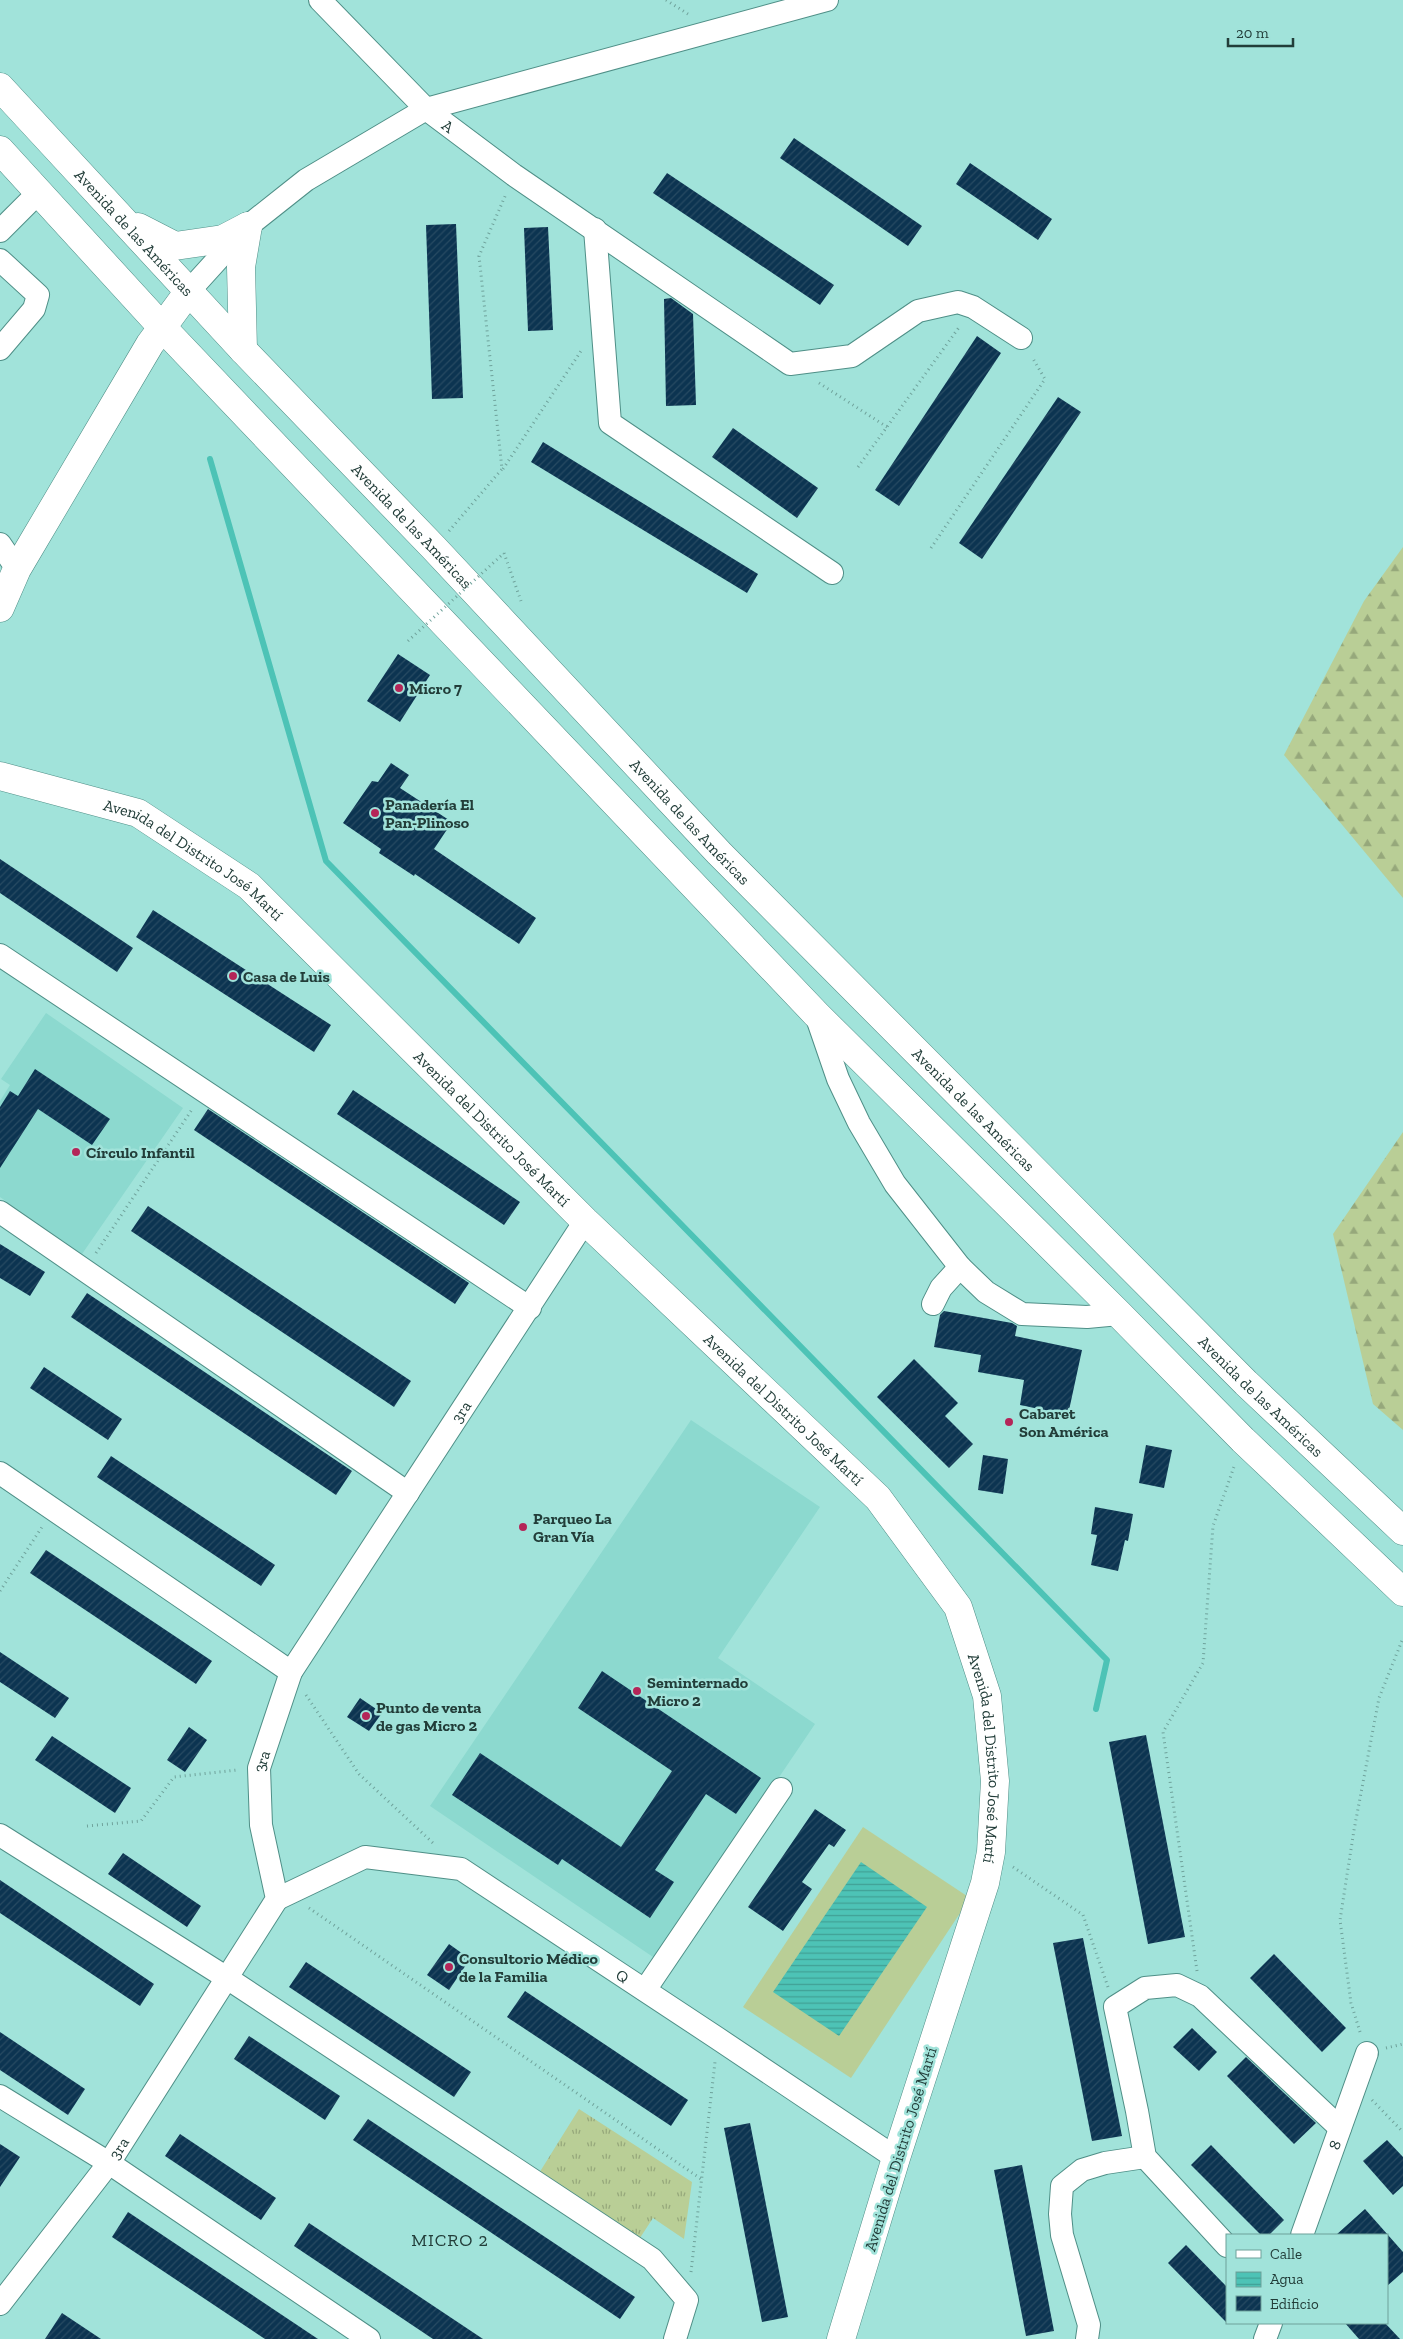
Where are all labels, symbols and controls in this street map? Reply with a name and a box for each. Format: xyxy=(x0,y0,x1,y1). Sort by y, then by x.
scale bar xyxy=(1228,15,1293,47)
text: 20 m xyxy=(1236,24,1269,42)
street label: A xyxy=(438,115,458,137)
street label: Avenida de las Américas xyxy=(71,165,197,300)
street label: Avenida de las Américas xyxy=(347,460,476,593)
place label: Micro 7 xyxy=(409,679,462,698)
marker: Micro 7 xyxy=(393,682,405,694)
street label: Avenida de las Américas xyxy=(626,755,754,889)
street label: Avenida del Distrito José Martí xyxy=(101,795,287,925)
place label: Panadería El Pan-Plinoso xyxy=(385,795,474,832)
marker: Panadería El Pan-Plinoso xyxy=(369,807,381,819)
place label: Casa de Luis xyxy=(243,967,330,986)
marker: Casa de Luis xyxy=(227,970,239,982)
street label: Avenida de las Américas xyxy=(908,1044,1039,1175)
street label: Avenida del Distrito José Martí xyxy=(410,1047,574,1211)
place label: Círculo Infantil xyxy=(86,1143,195,1162)
marker: Círculo Infantil xyxy=(70,1146,82,1158)
street label: Avenida del Distrito José Martí xyxy=(700,1330,868,1490)
street label: Avenida de las Américas xyxy=(1194,1332,1327,1461)
street label: 3ra xyxy=(447,1397,475,1426)
place label: Cabaret Son América xyxy=(1019,1404,1109,1441)
marker: Cabaret Son América xyxy=(1003,1416,1015,1428)
place label: Parqueo La Gran Vía xyxy=(533,1509,612,1546)
marker: Parqueo La Gran Vía xyxy=(517,1521,529,1533)
street label: Avenida del Distrito José Martí xyxy=(964,1651,1004,1866)
place label: Seminternado Micro 2 xyxy=(647,1673,749,1710)
marker: Seminternado Micro 2 xyxy=(631,1685,643,1697)
place label: Punto de venta de gas Micro 2 xyxy=(376,1698,481,1735)
marker: Punto de venta de gas Micro 2 xyxy=(360,1710,372,1722)
street label: 3ra xyxy=(250,1748,274,1772)
place label: Consultorio Médico de la Familia xyxy=(459,1949,599,1986)
marker: Consultorio Médico de la Familia xyxy=(443,1961,455,1973)
street label: Q xyxy=(612,1965,633,1987)
street label: Avenida del Distrito José Martí xyxy=(860,2044,941,2254)
street label: 3ra xyxy=(105,2134,133,2163)
street label: 8 xyxy=(1324,2138,1345,2152)
district label: MICRO 2 xyxy=(411,2229,489,2251)
legend xyxy=(1226,2234,1388,2324)
text: Calle xyxy=(1270,2245,1302,2263)
text: Agua xyxy=(1270,2270,1303,2288)
text: Edificio xyxy=(1270,2295,1319,2313)

